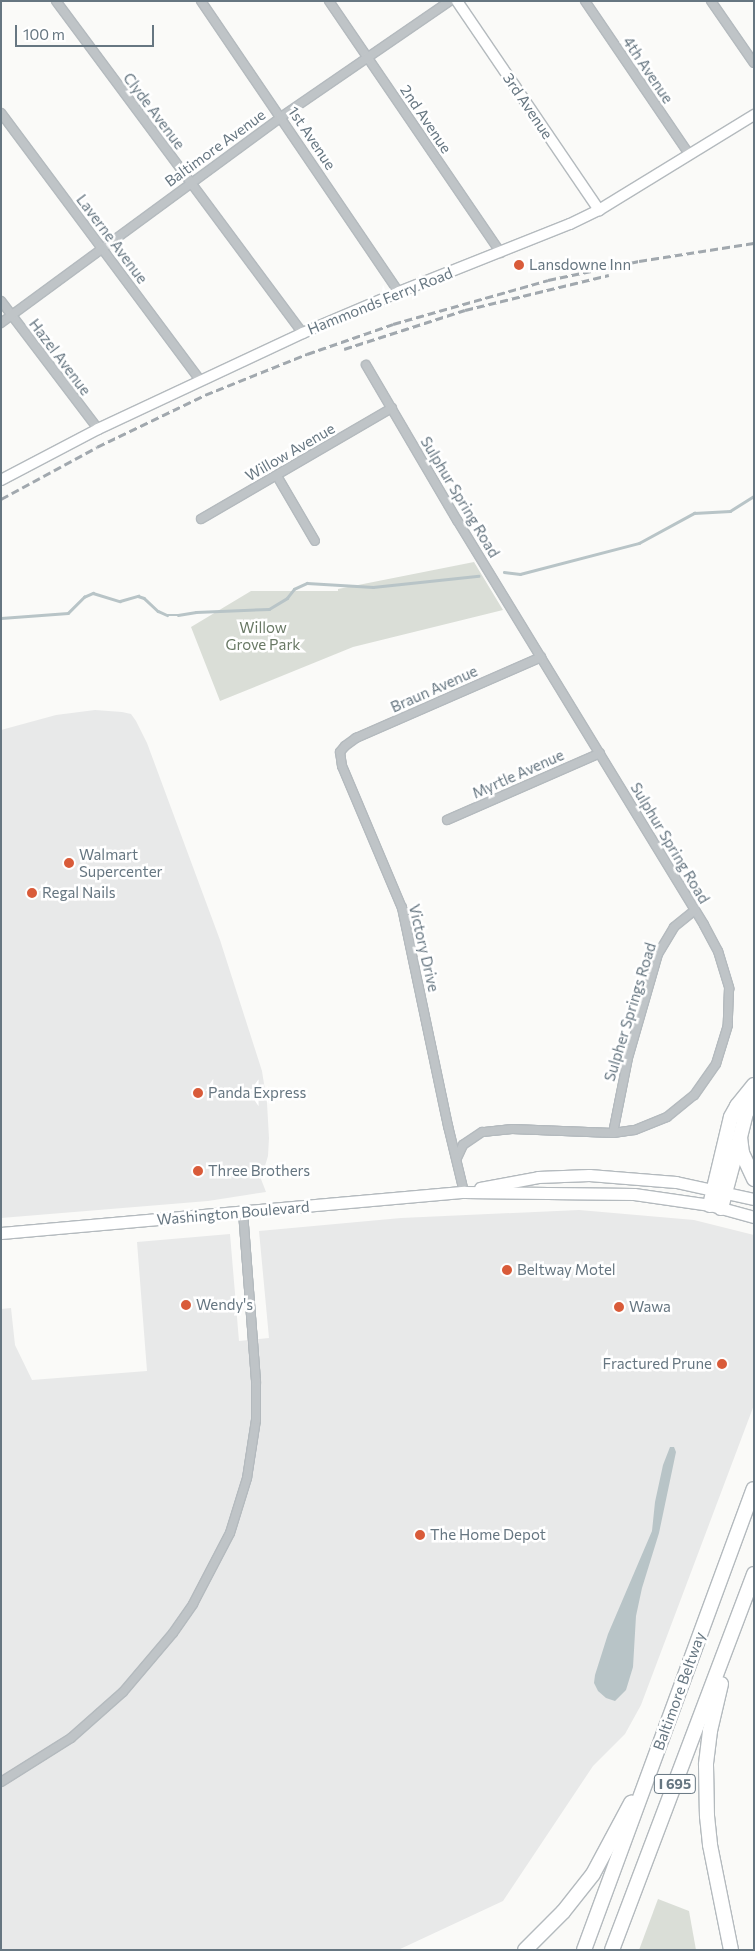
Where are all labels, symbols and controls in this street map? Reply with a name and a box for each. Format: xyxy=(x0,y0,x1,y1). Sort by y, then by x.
scale bar xyxy=(18,15,156,47)
text: 100 m xyxy=(23,25,65,43)
street label: 4th Avenue xyxy=(619,33,677,107)
street label: Clyde Avenue xyxy=(119,69,189,153)
street label: 3rd Avenue xyxy=(499,70,557,142)
street label: 2nd Avenue xyxy=(397,81,455,157)
street label: 1st Avenue xyxy=(284,103,340,173)
street label: Baltimore Avenue xyxy=(161,105,269,191)
street label: Laverne Avenue xyxy=(73,191,151,287)
place label: Lansdowne Inn xyxy=(529,256,631,274)
marker: Lansdowne Inn xyxy=(513,259,525,271)
street label: Hammonds Ferry Road xyxy=(305,264,455,338)
street label: Hazel Avenue xyxy=(25,315,95,399)
street label: Willow Avenue xyxy=(242,419,338,485)
street label: Sulphur Spring Road xyxy=(417,433,503,561)
park label: Willow Grove Park xyxy=(225,618,301,653)
street label: Braun Avenue xyxy=(388,662,480,716)
street label: Myrtle Avenue xyxy=(469,746,567,802)
street label: Sulphur Spring Road xyxy=(627,779,713,907)
place label: Walmart Supercenter xyxy=(79,845,163,880)
marker: Walmart Supercenter xyxy=(63,857,75,869)
place label: Regal Nails xyxy=(42,884,116,902)
marker: Regal Nails xyxy=(26,887,38,899)
street label: Victory Drive xyxy=(405,902,443,994)
street label: Sulpher Springs Road xyxy=(600,940,660,1084)
place label: Panda Express xyxy=(208,1084,306,1102)
marker: Panda Express xyxy=(192,1087,204,1099)
place label: Three Brothers xyxy=(208,1162,310,1180)
marker: Three Brothers xyxy=(192,1165,204,1177)
street label: Washington Boulevard xyxy=(156,1197,310,1229)
place label: Beltway Motel xyxy=(517,1261,616,1279)
marker: Beltway Motel xyxy=(501,1264,513,1276)
place label: Wendy's xyxy=(196,1296,253,1314)
place label: Wawa xyxy=(629,1298,671,1316)
marker: Wendy's xyxy=(180,1299,192,1311)
marker: Wawa xyxy=(613,1301,625,1313)
place label: Fractured Prune xyxy=(603,1355,712,1373)
marker: Fractured Prune xyxy=(716,1358,728,1370)
place label: The Home Depot xyxy=(430,1526,546,1544)
marker: The Home Depot xyxy=(414,1529,426,1541)
street label: Baltimore Beltway xyxy=(649,1629,709,1753)
road number: I 695 xyxy=(654,1772,696,1796)

